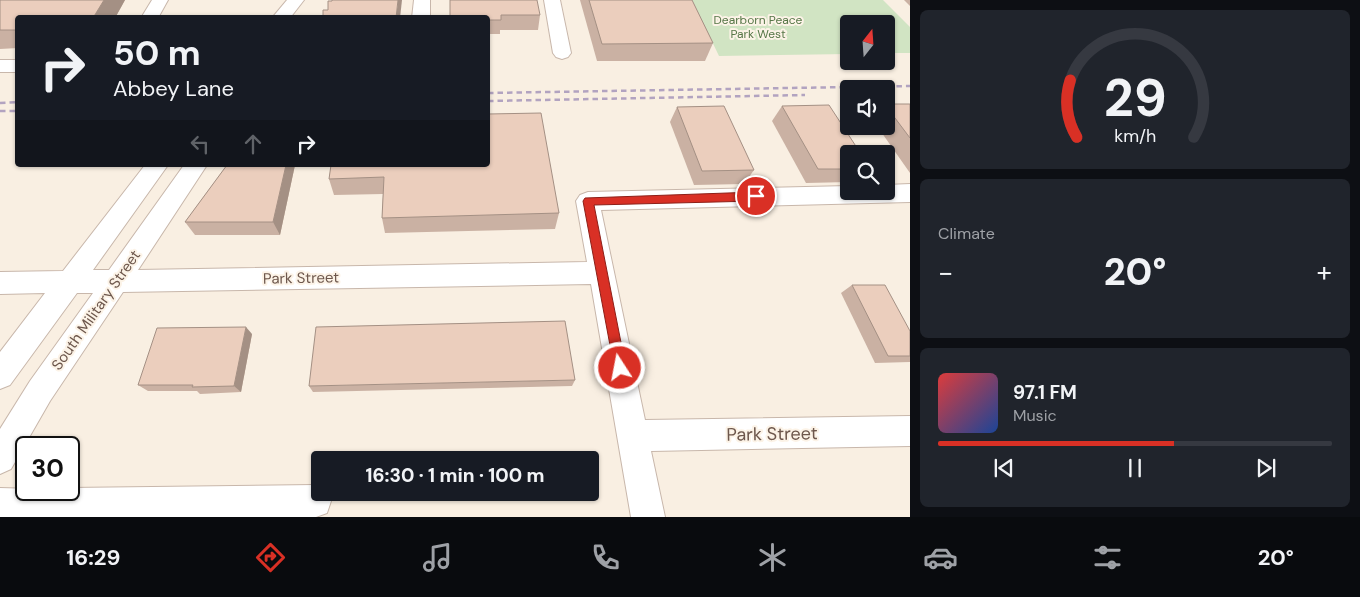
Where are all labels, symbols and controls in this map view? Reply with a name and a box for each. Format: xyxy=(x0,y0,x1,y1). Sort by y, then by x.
park label: Dearborn Peace Park West xyxy=(714,12,803,42)
north arrow xyxy=(840,15,895,70)
map controls xyxy=(840,15,895,200)
text: 50 m xyxy=(113,30,201,76)
icon: right xyxy=(30,35,95,100)
text: 29 xyxy=(1104,64,1166,132)
text: Abbey Lane xyxy=(113,74,234,103)
button: sound xyxy=(840,80,895,135)
text: km/h xyxy=(1114,124,1156,148)
icon: left xyxy=(186,130,214,158)
icon: ahead xyxy=(239,130,267,158)
icon: right xyxy=(292,130,320,158)
button: search xyxy=(840,145,895,200)
pin xyxy=(735,175,777,217)
icon: arrive xyxy=(742,182,770,210)
text: Climate xyxy=(938,223,995,244)
street label: South Military Street xyxy=(47,246,145,374)
text: 20° xyxy=(1104,247,1166,297)
text: − xyxy=(938,254,953,291)
text: + xyxy=(1317,254,1332,291)
street label: Park Street xyxy=(263,267,339,289)
position arrow xyxy=(593,341,645,393)
text: 97.1 FM xyxy=(1013,380,1077,405)
text: Music xyxy=(1013,405,1057,426)
street label: Park Street xyxy=(726,421,818,447)
speed limit sign: 30 xyxy=(15,436,80,501)
icon: previous xyxy=(990,454,1018,482)
icon: pause xyxy=(1121,454,1149,482)
icon: next xyxy=(1252,454,1280,482)
text: 16:30 · 1 min · 100 m xyxy=(365,463,545,488)
icon: directions xyxy=(253,540,288,575)
icon: music xyxy=(420,540,455,575)
icon: phone xyxy=(588,540,623,575)
icon: climate xyxy=(755,540,790,575)
icon: car xyxy=(923,540,958,575)
icon: filters xyxy=(1090,540,1125,575)
text: 16:29 xyxy=(66,543,120,572)
text: 20° xyxy=(1258,543,1294,572)

